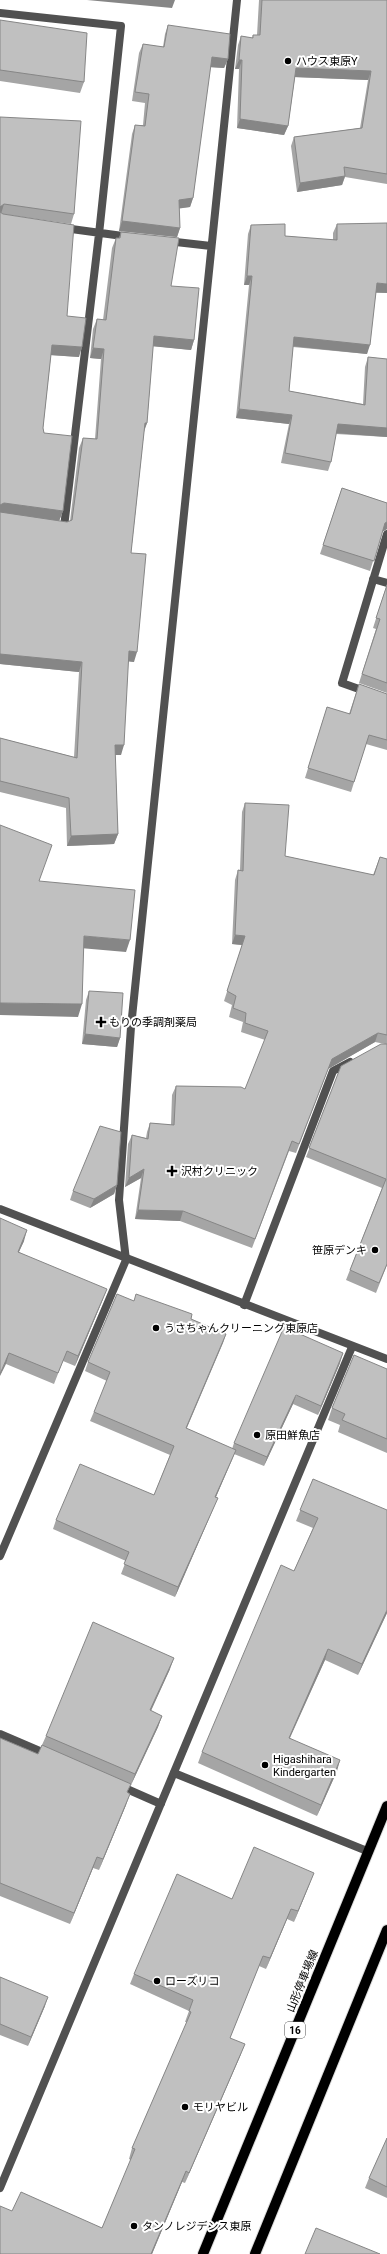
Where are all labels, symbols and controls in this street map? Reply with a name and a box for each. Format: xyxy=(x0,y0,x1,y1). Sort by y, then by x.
place label: ハウス東原Y xyxy=(296,55,358,68)
marker: ハウス東原Y xyxy=(283,56,293,66)
place label: もりの季調剤薬局 xyxy=(109,1016,197,1029)
marker: もりの季調剤薬局 xyxy=(96,1017,106,1027)
marker: 沢村クリニック xyxy=(166,1165,178,1177)
place label: 沢村クリニック xyxy=(181,1165,258,1178)
place label: 笹原デンキ xyxy=(312,1244,367,1257)
marker: 笹原デンキ xyxy=(370,1245,380,1255)
place label: うさちゃんクリーニング東原店 xyxy=(164,1322,318,1335)
marker: うさちゃんクリーニング東原店 xyxy=(151,1323,161,1333)
place label: 原田鮮魚店 xyxy=(265,1429,320,1442)
marker: 原田鮮魚店 xyxy=(252,1430,262,1440)
place label: Higashihara Kindergarten xyxy=(273,1753,336,1779)
marker: Higashihara Kindergarten xyxy=(260,1760,270,1770)
street label: 山形停車場線 xyxy=(284,1948,321,2014)
place label: ローズリコ xyxy=(165,1975,219,1988)
marker: ローズリコ xyxy=(152,1976,162,1986)
road number: 16 xyxy=(285,2022,305,2038)
place label: モリヤビル xyxy=(193,2101,248,2114)
marker: モリヤビル xyxy=(180,2102,190,2112)
place label: タンノレジデンス東原 xyxy=(142,2220,251,2233)
marker: タンノレジデンス東原 xyxy=(129,2221,139,2231)

